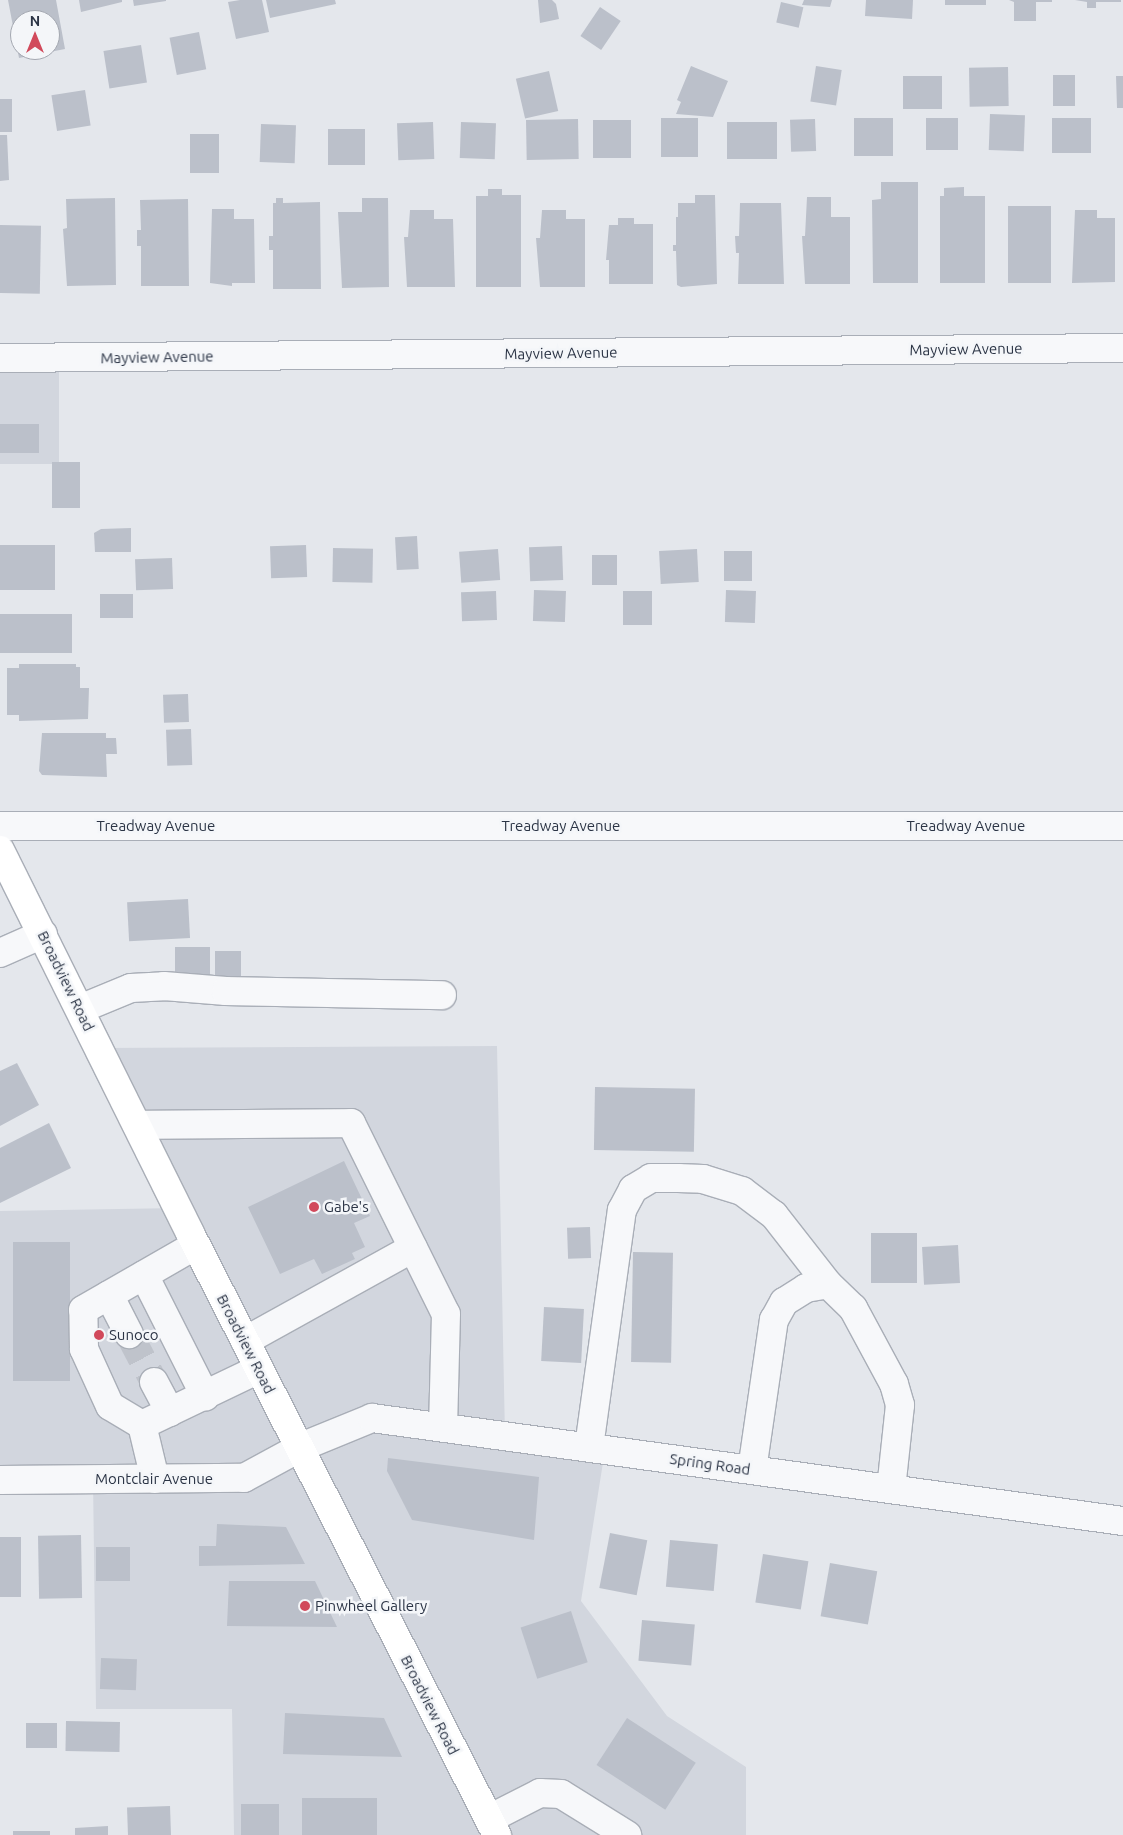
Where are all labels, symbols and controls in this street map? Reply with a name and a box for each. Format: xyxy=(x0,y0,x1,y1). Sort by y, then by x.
north arrow xyxy=(10,10,60,60)
text: N xyxy=(30,13,40,29)
street label: Mayview Avenue xyxy=(909,339,1023,359)
street label: Mayview Avenue xyxy=(504,343,618,363)
street label: Mayview Avenue xyxy=(100,347,214,367)
street label: Treadway Avenue xyxy=(97,817,215,835)
street label: Treadway Avenue xyxy=(502,817,620,835)
street label: Treadway Avenue xyxy=(907,817,1025,835)
street label: Broadview Road xyxy=(34,928,98,1034)
place label: Gabe's xyxy=(324,1198,369,1216)
marker: Gabe's xyxy=(308,1201,320,1213)
street label: Broadview Road xyxy=(213,1291,279,1397)
place label: Sunoco xyxy=(109,1326,158,1344)
marker: Sunoco xyxy=(93,1329,105,1341)
street label: Spring Road xyxy=(669,1449,751,1479)
street label: Montclair Avenue xyxy=(95,1470,213,1488)
place label: Pinwheel Gallery xyxy=(315,1597,427,1615)
marker: Pinwheel Gallery xyxy=(299,1600,311,1612)
street label: Broadview Road xyxy=(397,1652,463,1758)

